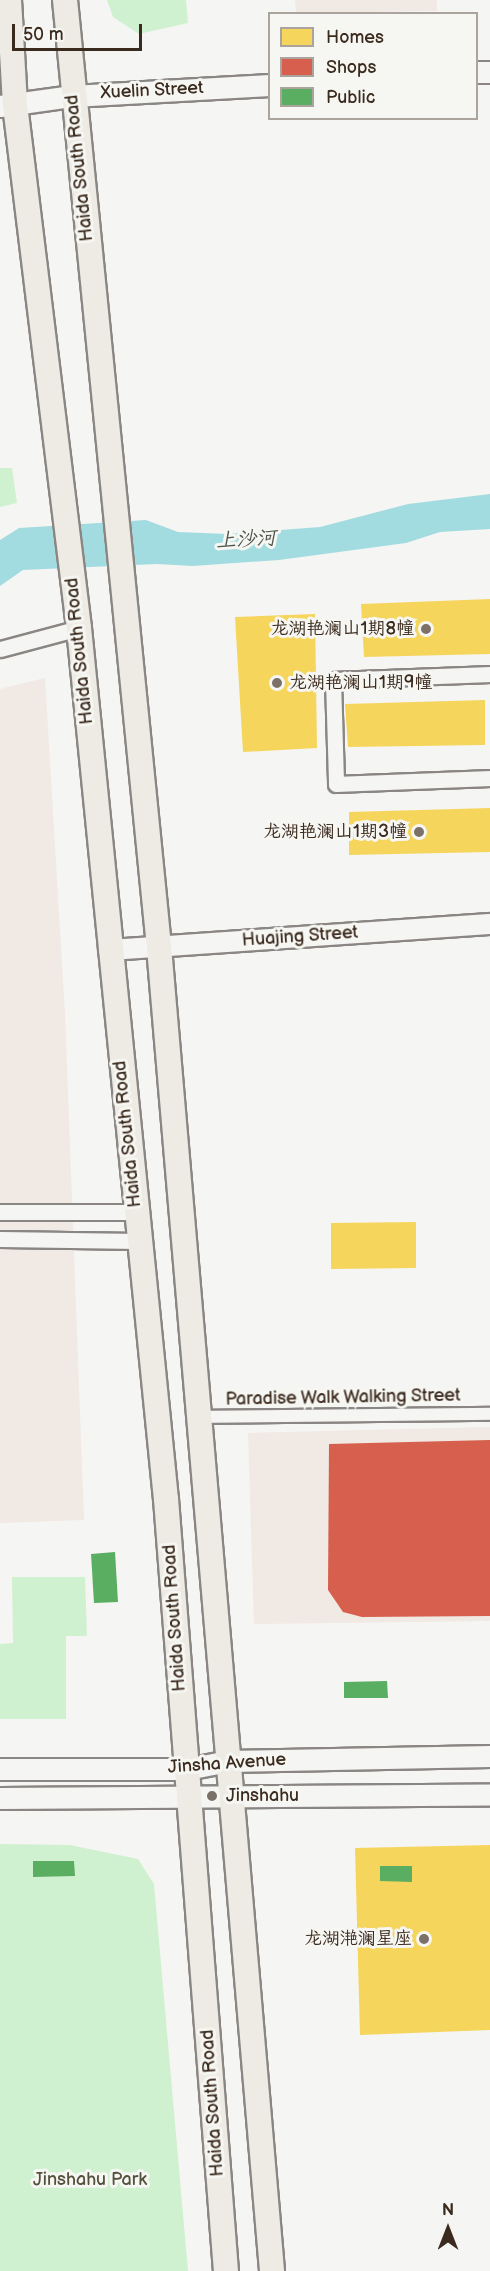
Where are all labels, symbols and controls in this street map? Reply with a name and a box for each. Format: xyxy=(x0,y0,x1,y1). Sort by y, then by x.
scale bar xyxy=(15,12,146,50)
legend xyxy=(268,12,478,120)
text: 50 m xyxy=(23,24,64,45)
text: Homes xyxy=(326,27,384,48)
text: Shops xyxy=(326,57,376,78)
street label: Xuelin Street xyxy=(100,78,204,104)
text: Public xyxy=(326,87,375,108)
street label: Haida South Road xyxy=(62,93,98,243)
water label: 上沙河 xyxy=(215,526,277,554)
street label: Haida South Road xyxy=(62,576,98,726)
place label: 龙湖艳澜山1期8幢 xyxy=(271,618,414,640)
marker: 龙湖艳澜山1期8幢 xyxy=(419,622,433,636)
place label: 龙湖艳澜山1期9幢 xyxy=(289,672,432,694)
marker: 龙湖艳澜山1期9幢 xyxy=(270,676,284,690)
place label: 龙湖艳澜山1期3幢 xyxy=(263,821,407,843)
marker: 龙湖艳澜山1期3幢 xyxy=(412,825,426,839)
street label: Huajing Street xyxy=(241,922,359,952)
street label: Haida South Road xyxy=(110,1059,146,1209)
street label: Paradise Walk Walking Street xyxy=(224,1385,462,1411)
street label: Haida South Road xyxy=(159,1544,191,1692)
street label: Jinsha Avenue xyxy=(167,1749,287,1779)
place label: Jinshahu xyxy=(226,1785,299,1807)
marker: Jinshahu xyxy=(203,1787,221,1805)
place label: 龙湖滟澜星座 xyxy=(304,1928,412,1950)
marker: 龙湖滟澜星座 xyxy=(417,1932,431,1946)
street label: Haida South Road xyxy=(197,2029,229,2177)
park label: Jinshahu Park xyxy=(33,2169,147,2191)
north arrow xyxy=(418,2199,478,2259)
text: N xyxy=(442,2201,454,2220)

